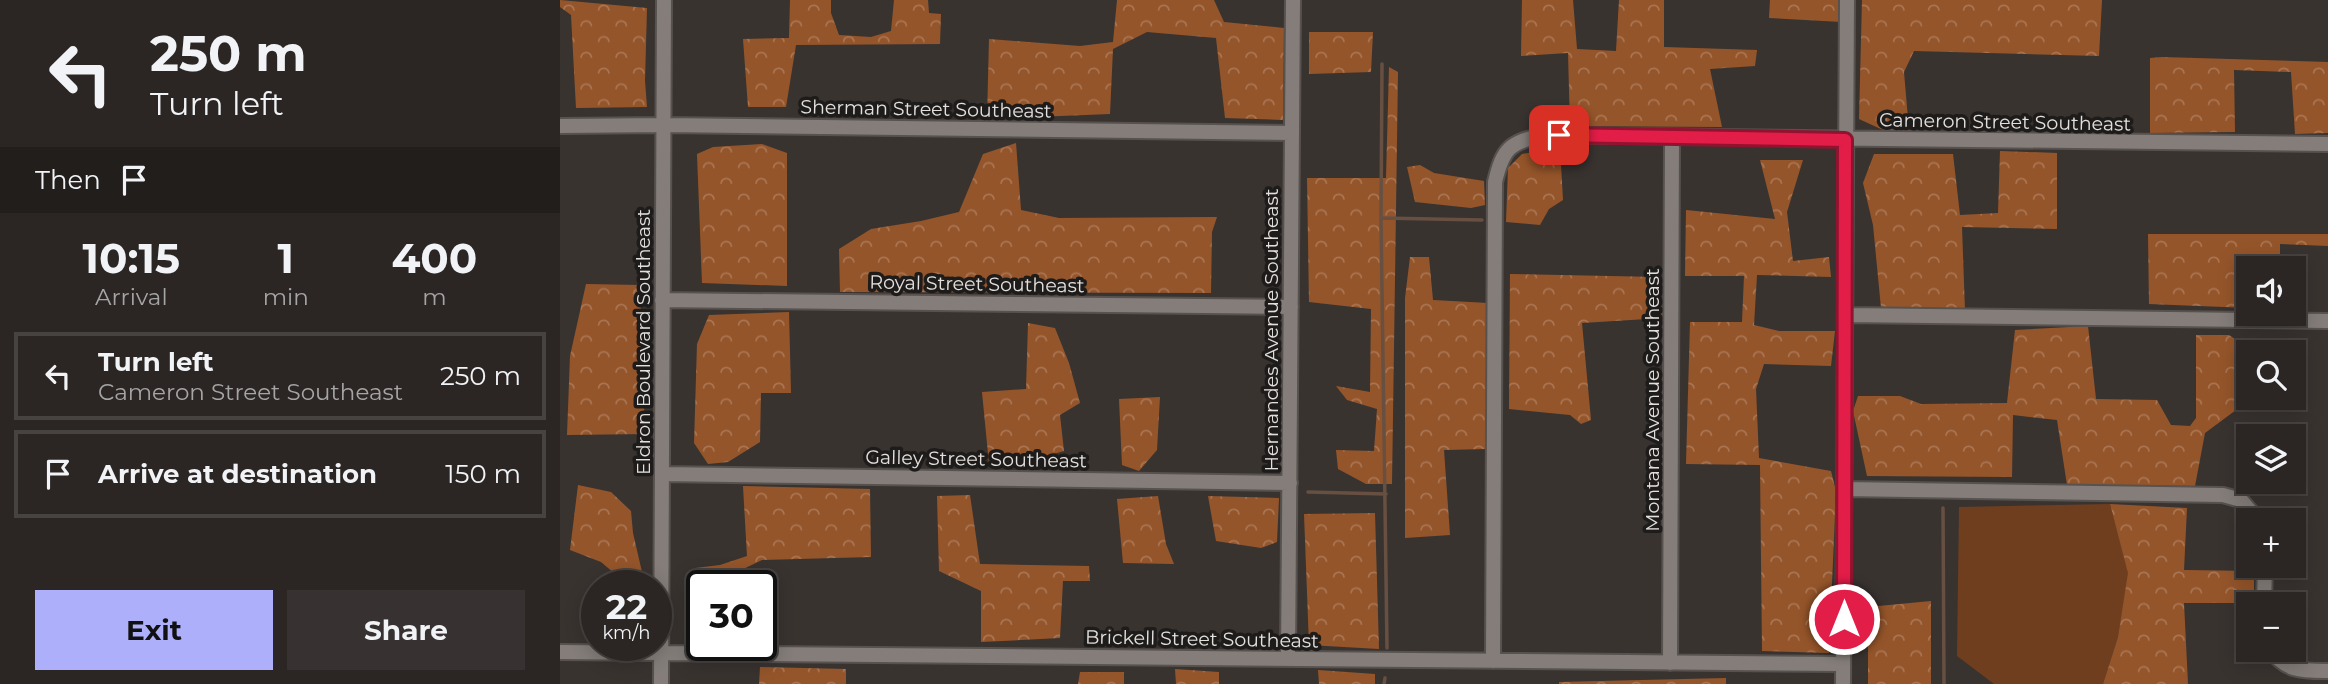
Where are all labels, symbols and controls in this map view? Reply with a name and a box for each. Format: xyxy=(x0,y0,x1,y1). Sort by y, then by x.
text: 250 m xyxy=(150,24,307,83)
icon: left xyxy=(35,28,126,119)
text: Turn left xyxy=(150,84,284,123)
street label: Sherman Street Southeast xyxy=(800,95,1052,123)
pin xyxy=(1529,105,1589,165)
street label: Cameron Street Southeast xyxy=(1879,108,2131,136)
icon: arrive xyxy=(1540,116,1578,154)
icon: arrive xyxy=(115,161,153,199)
text: Then xyxy=(35,164,101,196)
street label: Hernandes Avenue Southeast xyxy=(1260,188,1283,471)
street label: Eldron Boulevard Southeast xyxy=(632,209,655,475)
text: 10:15 xyxy=(83,232,180,284)
text: 1 xyxy=(277,232,294,284)
text: 400 xyxy=(391,232,477,284)
map controls xyxy=(2236,256,2306,662)
button: sound xyxy=(2236,256,2306,326)
street label: Montana Avenue Southeast xyxy=(1641,268,1664,532)
street label: Royal Street Southeast xyxy=(869,271,1085,297)
text: Arrival xyxy=(95,283,168,311)
text: min xyxy=(263,283,309,311)
text: m xyxy=(422,283,447,311)
button: search xyxy=(2236,340,2306,410)
text: Turn left xyxy=(98,346,214,378)
icon: left xyxy=(39,357,77,395)
text: 250 m xyxy=(440,360,521,392)
text: Cameron Street Southeast xyxy=(98,378,403,406)
button: layers xyxy=(2236,424,2306,494)
street label: Galley Street Southeast xyxy=(865,446,1087,472)
icon: arrive xyxy=(39,455,77,493)
text: Arrive at destination xyxy=(98,458,377,490)
text: 150 m xyxy=(445,458,521,490)
button: + xyxy=(2236,508,2306,578)
speed limit sign: 30 xyxy=(686,570,777,661)
position arrow xyxy=(1807,582,1881,656)
text: 22 xyxy=(606,585,647,628)
button: Exit xyxy=(35,590,273,670)
button: Share xyxy=(287,590,525,670)
button: − xyxy=(2236,592,2306,662)
text: km/h xyxy=(602,622,651,644)
street label: Brickell Street Southeast xyxy=(1085,625,1319,653)

